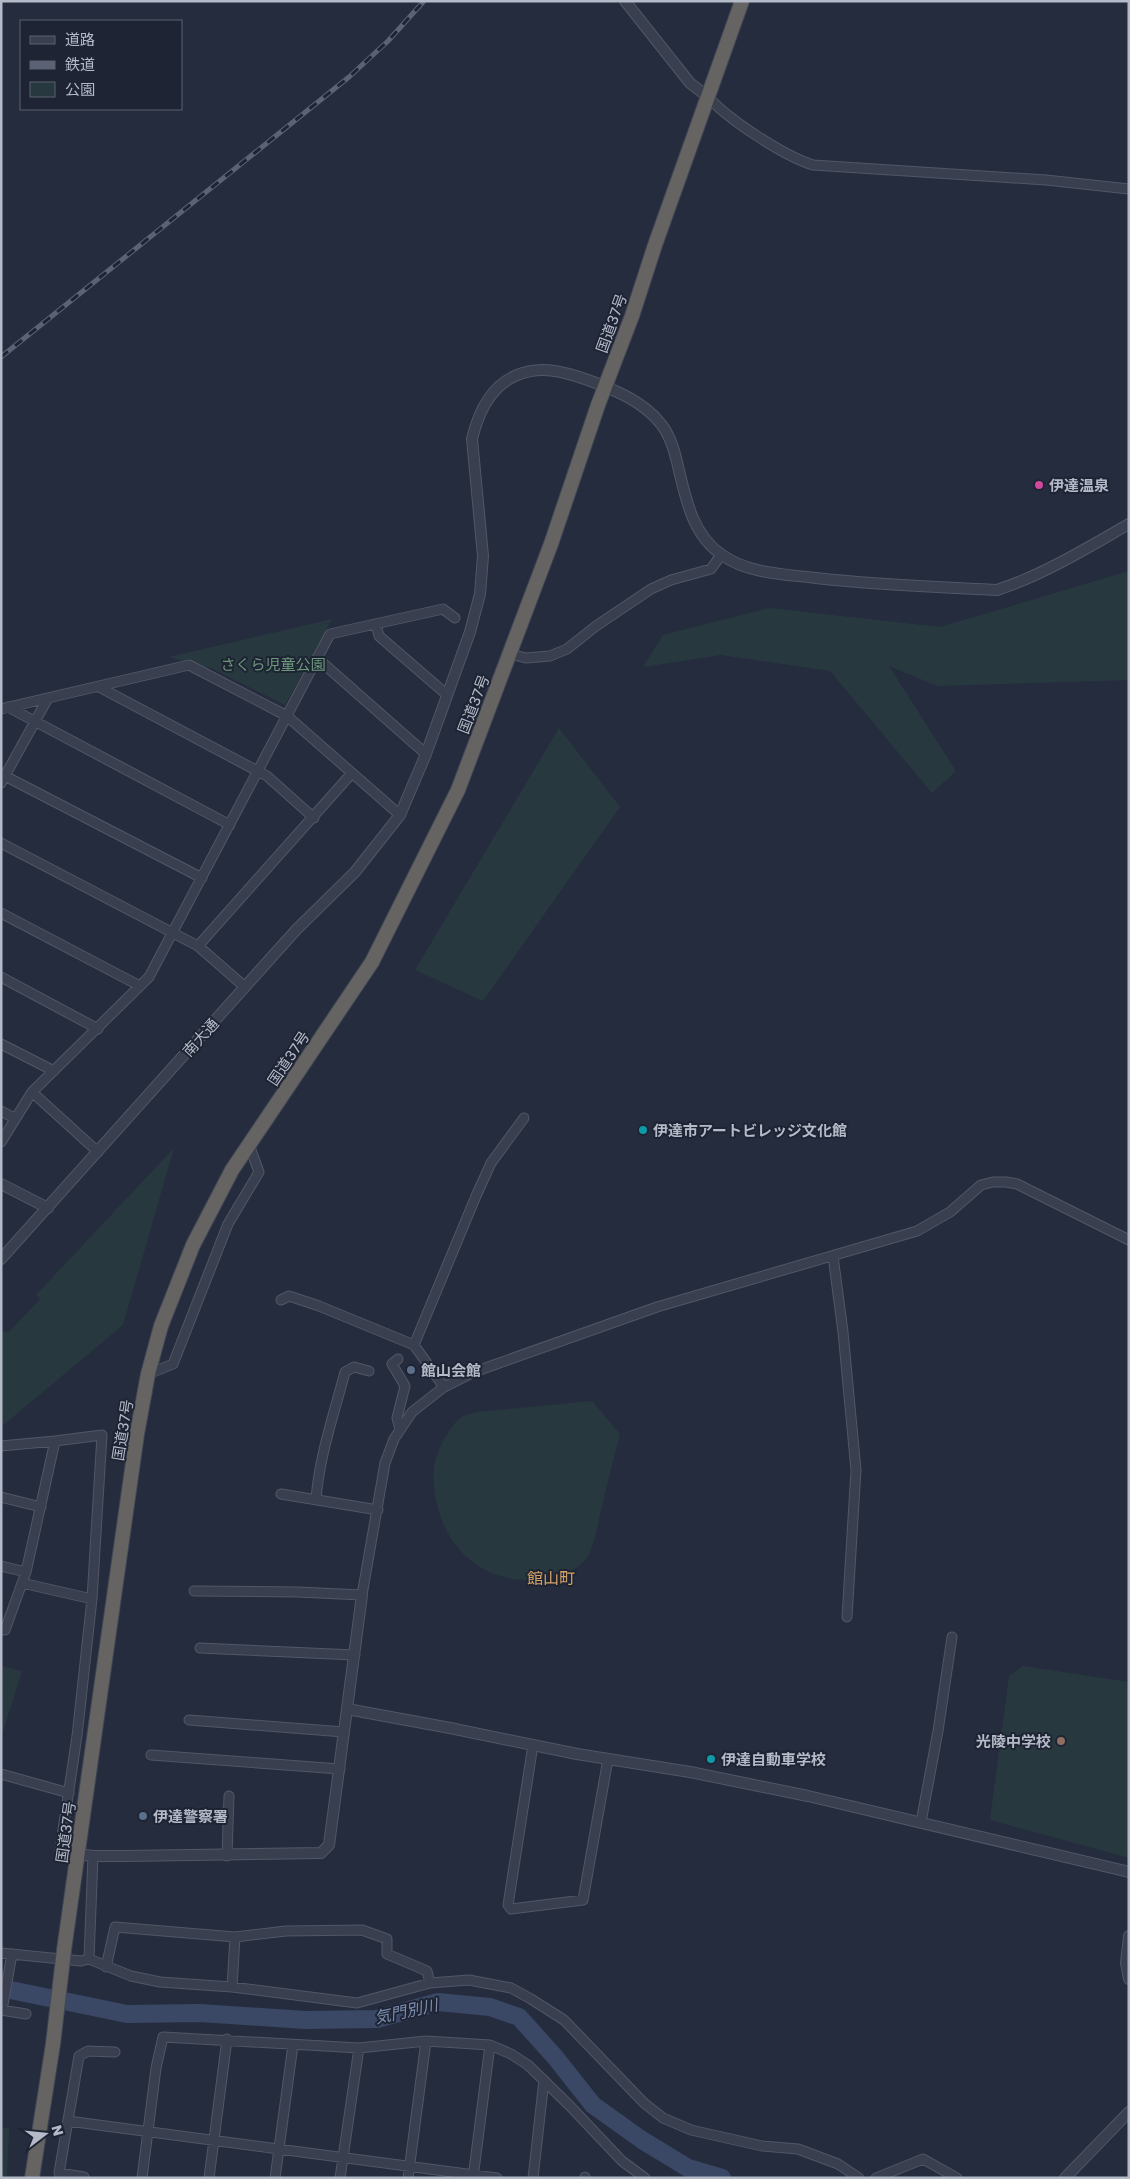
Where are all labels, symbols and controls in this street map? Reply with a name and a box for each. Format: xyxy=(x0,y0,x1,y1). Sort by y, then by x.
legend xyxy=(20,20,182,110)
text: 道路 xyxy=(65,30,95,48)
text: 鉄道 xyxy=(65,55,95,73)
text: 公園 xyxy=(65,80,95,98)
street label: 国道37号 xyxy=(592,291,630,355)
place label: 伊達温泉 xyxy=(1049,476,1109,494)
marker: 伊達温泉 xyxy=(1033,479,1045,491)
park label: さくら児童公園 xyxy=(220,655,326,673)
street label: 国道37号 xyxy=(454,672,492,736)
street label: 南大通 xyxy=(178,1014,222,1060)
street label: 国道37号 xyxy=(263,1027,313,1089)
place label: 伊達市アートビレッジ文化館 xyxy=(653,1121,847,1139)
marker: 伊達市アートビレッジ文化館 xyxy=(637,1124,649,1136)
place label: 館山会館 xyxy=(421,1361,481,1379)
marker: 館山会館 xyxy=(405,1364,417,1376)
street label: 国道37号 xyxy=(108,1398,136,1462)
district label: 館山町 xyxy=(527,1568,575,1588)
place label: 光陵中学校 xyxy=(976,1732,1051,1750)
marker: 光陵中学校 xyxy=(1055,1735,1067,1747)
place label: 伊達自動車学校 xyxy=(721,1750,826,1768)
marker: 伊達自動車学校 xyxy=(705,1753,717,1765)
street label: 国道37号 xyxy=(52,1800,78,1864)
place label: 伊達警察署 xyxy=(153,1807,228,1825)
marker: 伊達警察署 xyxy=(137,1810,149,1822)
water label: 気門別川 xyxy=(373,1994,441,2027)
north arrow xyxy=(20,2109,70,2159)
text: N xyxy=(48,2123,68,2138)

